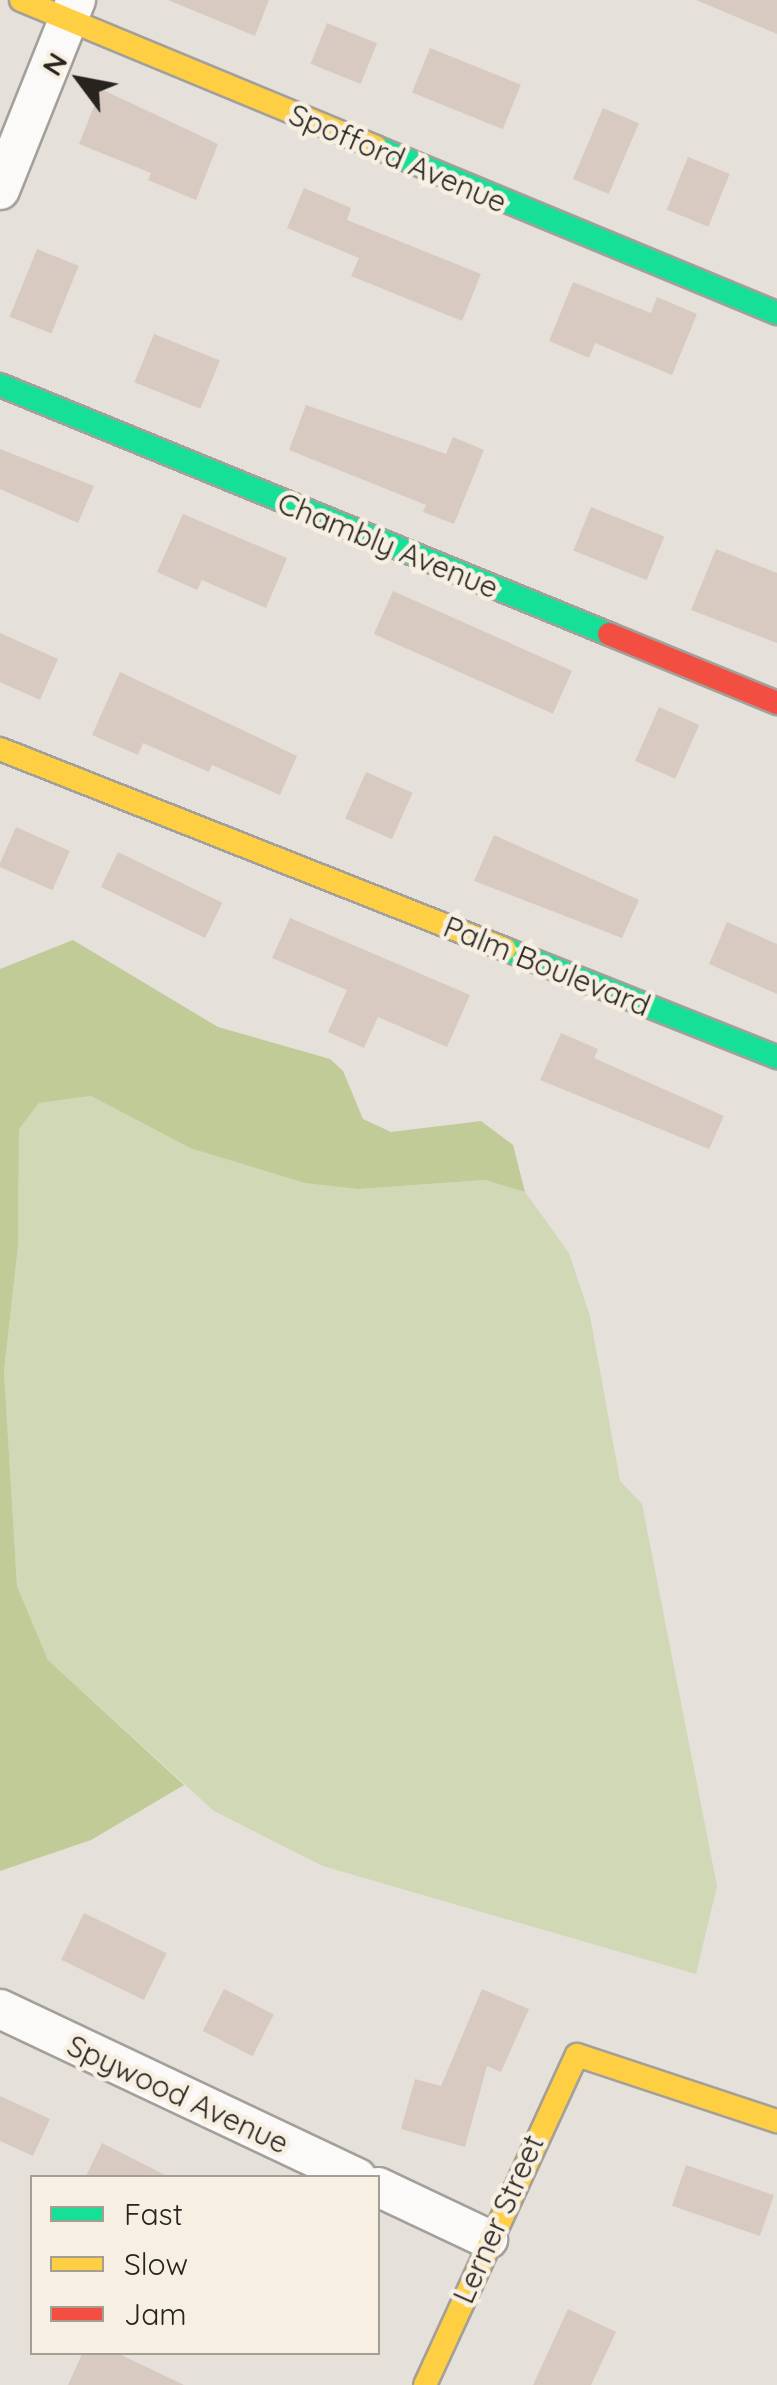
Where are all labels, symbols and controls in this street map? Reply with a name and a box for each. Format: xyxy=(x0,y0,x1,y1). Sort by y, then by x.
north arrow xyxy=(30,30,130,130)
text: N xyxy=(34,46,74,82)
street label: Spofford Avenue xyxy=(284,96,512,220)
street label: Chambly Avenue xyxy=(272,484,504,606)
street label: Palm Boulevard xyxy=(438,908,656,1024)
street label: Spywood Avenue xyxy=(62,2027,294,2161)
street label: Lerner Street xyxy=(445,2129,551,2309)
legend xyxy=(30,2175,380,2355)
text: Fast xyxy=(124,2195,183,2233)
text: Slow xyxy=(124,2245,188,2283)
text: Jam xyxy=(124,2295,187,2333)

